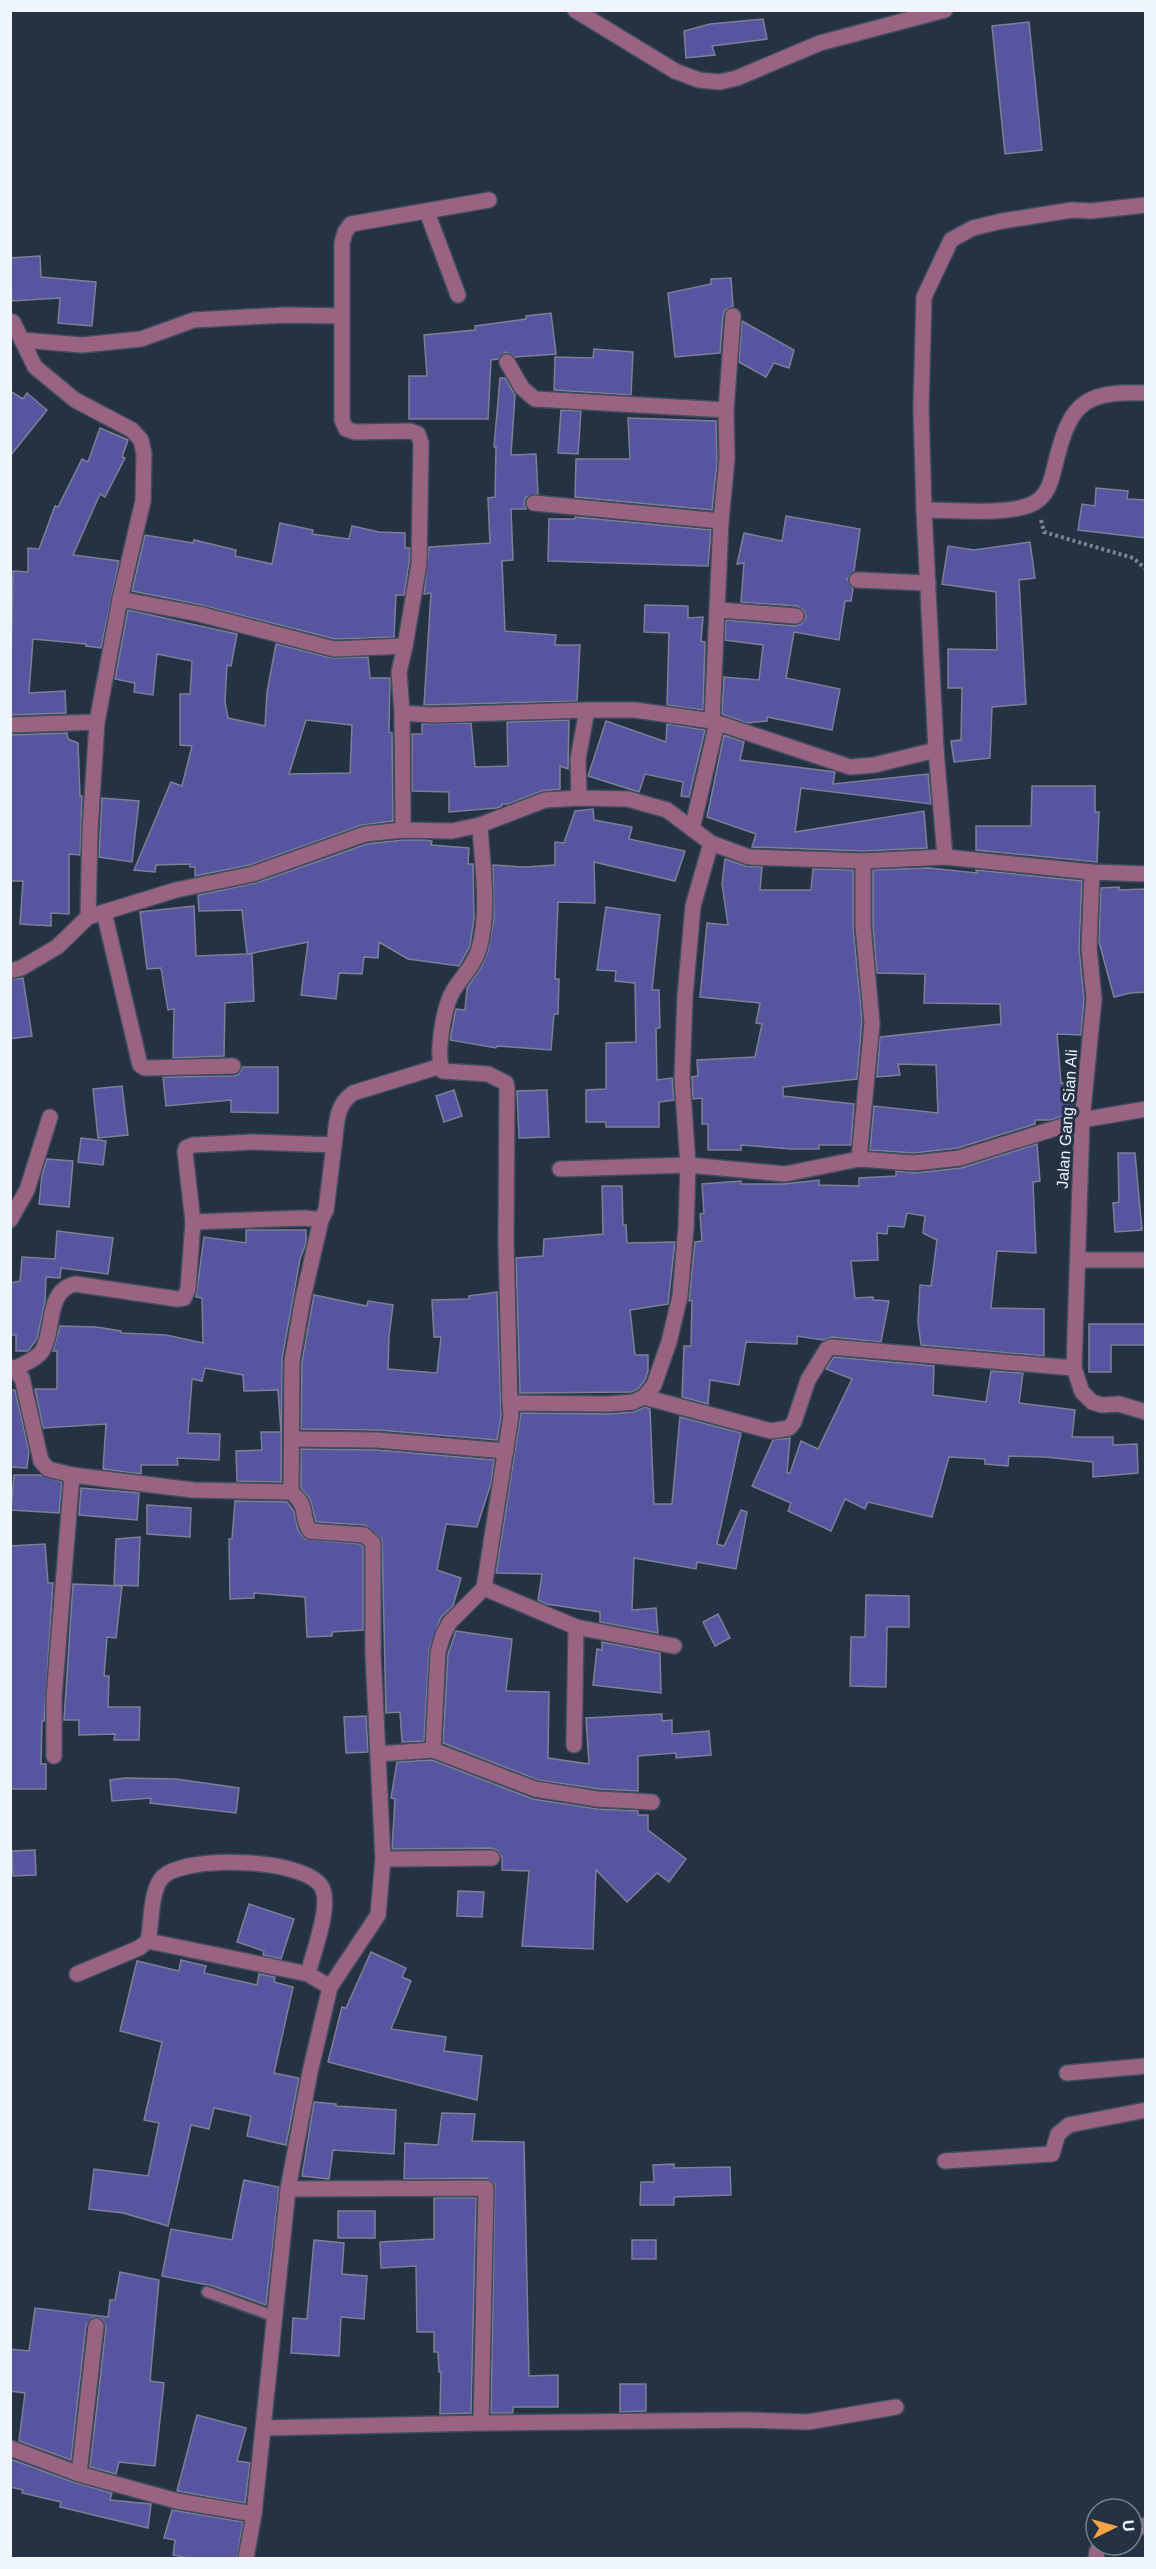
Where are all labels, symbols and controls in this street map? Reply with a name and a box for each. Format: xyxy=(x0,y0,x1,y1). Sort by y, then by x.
street label: Jalan Gang Sian Ali xyxy=(1054,1049,1080,1189)
north arrow xyxy=(1084,2497,1144,2557)
text: U xyxy=(1119,2519,1137,2532)

